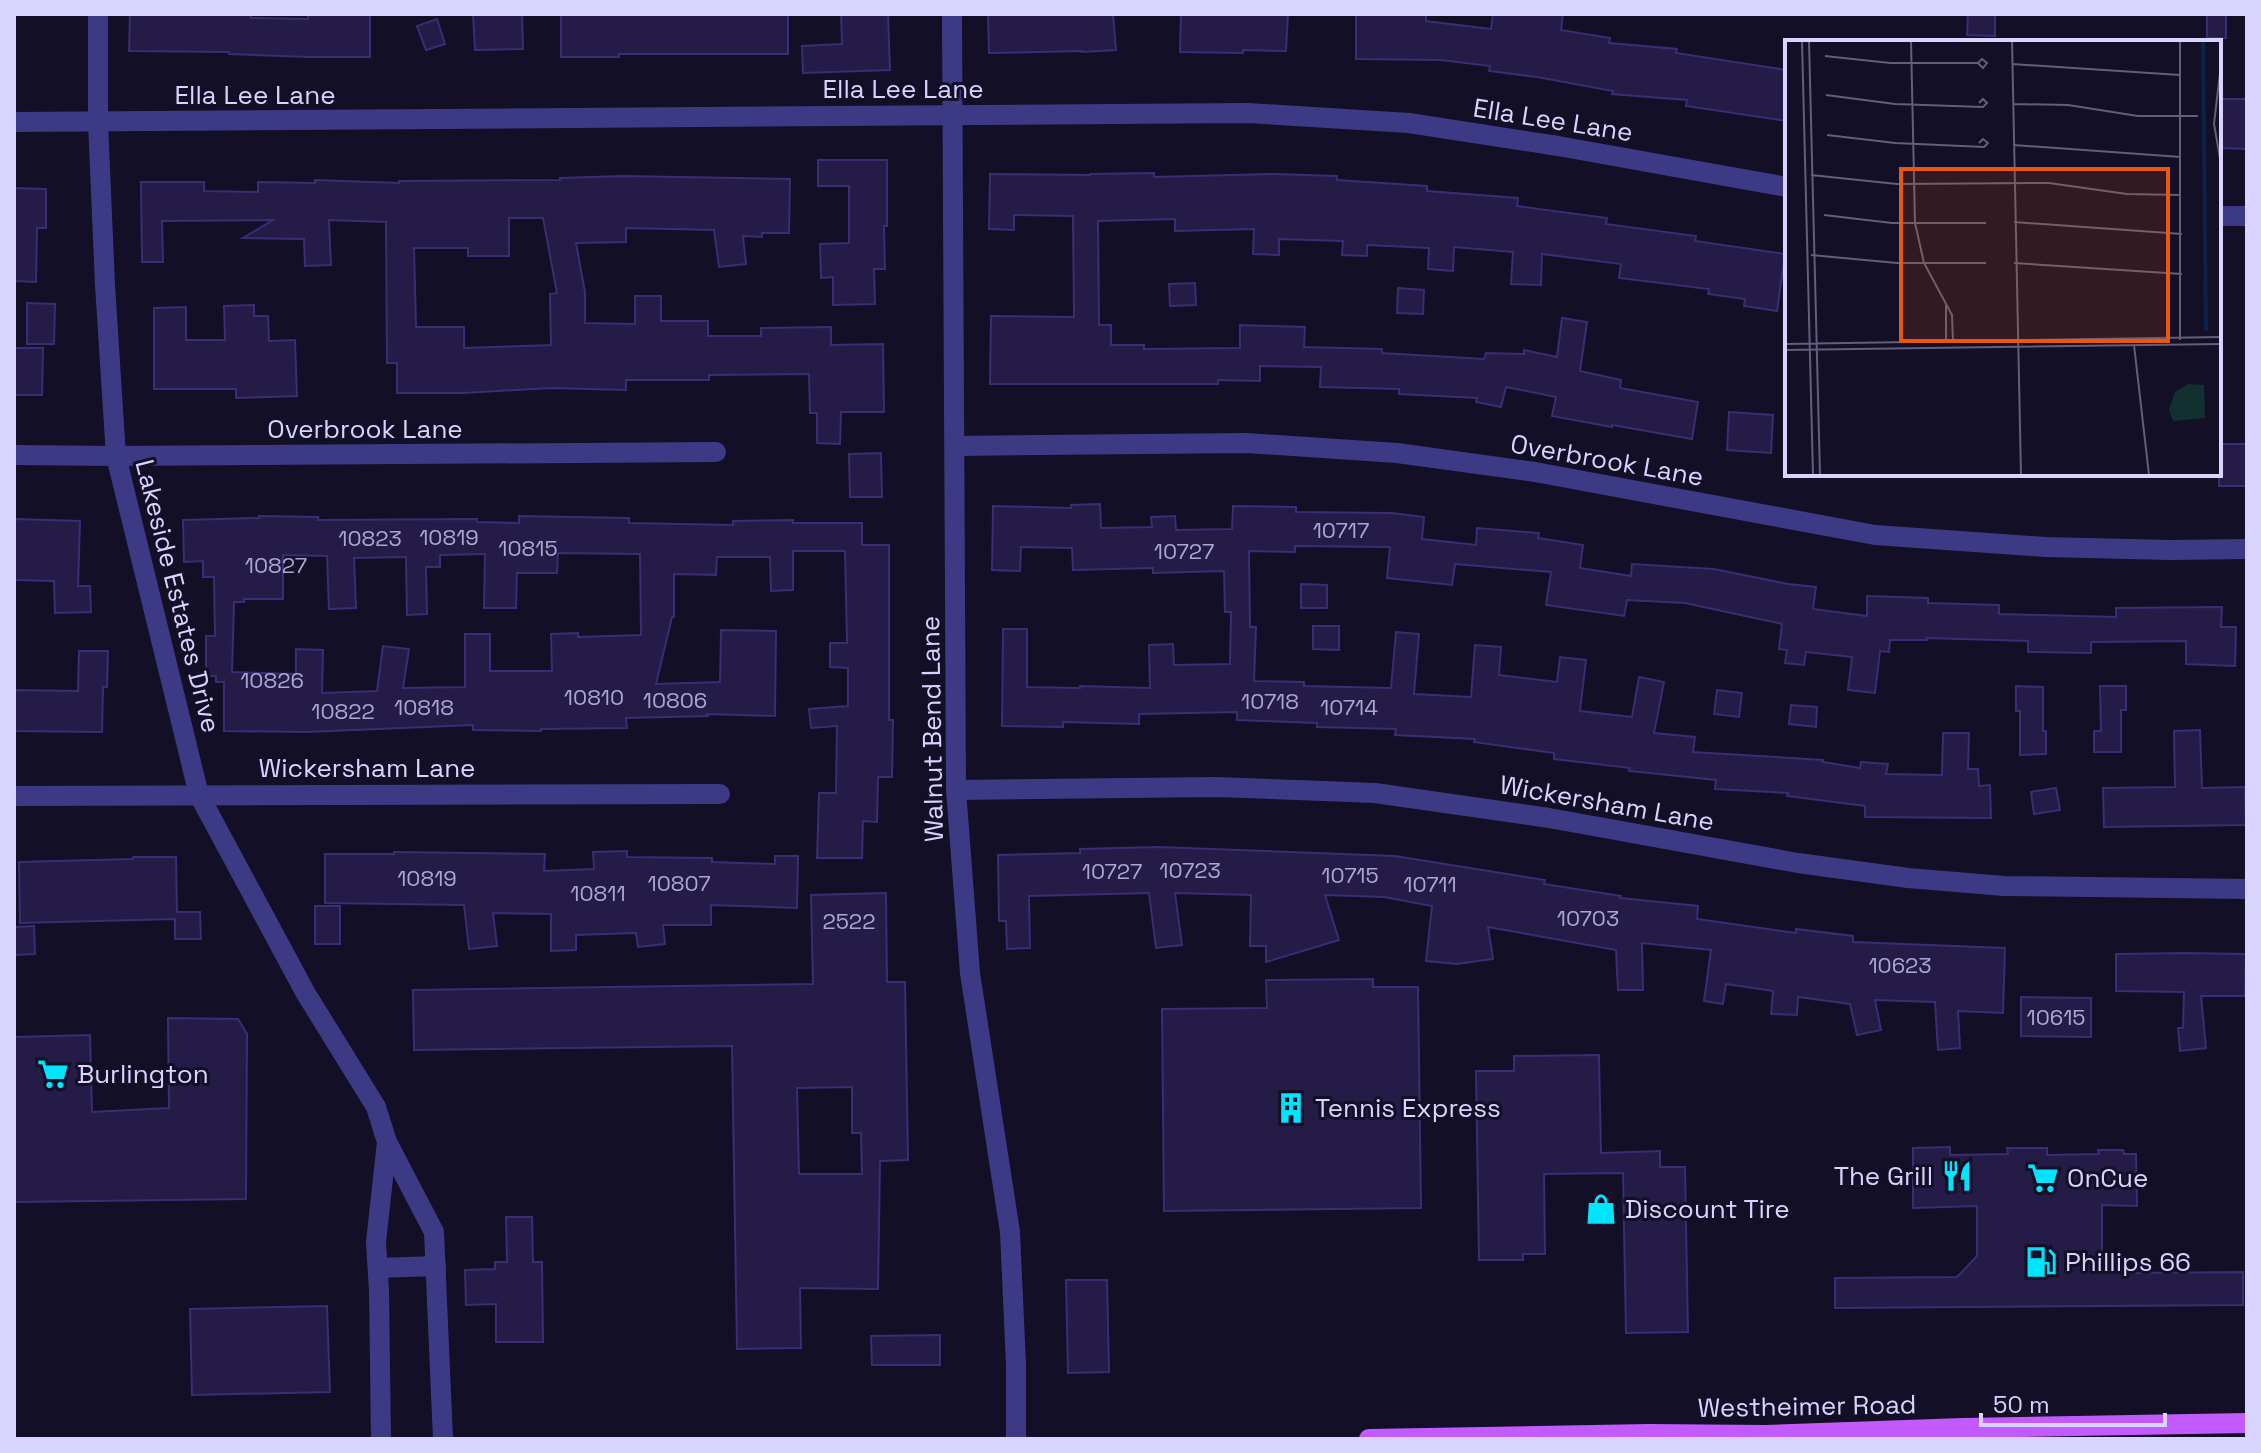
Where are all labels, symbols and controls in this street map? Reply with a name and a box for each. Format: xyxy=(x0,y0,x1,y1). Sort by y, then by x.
inset map xyxy=(1785,40,2221,476)
street label: Ella Lee Lane xyxy=(822,72,984,106)
street label: Ella Lee Lane xyxy=(174,78,336,112)
street label: Ella Lee Lane xyxy=(1471,91,1635,149)
street label: Overbrook Lane xyxy=(267,412,463,446)
street label: Overbrook Lane xyxy=(1508,426,1706,494)
street label: Lakeside Estates Drive xyxy=(128,456,228,736)
house number: 10717 xyxy=(1313,516,1369,544)
house number: 10819 xyxy=(419,523,479,551)
house number: 10823 xyxy=(338,524,402,552)
house number: 10815 xyxy=(498,534,558,562)
house number: 10727 xyxy=(1154,537,1214,565)
house number: 10827 xyxy=(245,551,307,579)
street label: Walnut Bend Lane xyxy=(913,615,951,843)
house number: 10826 xyxy=(240,666,304,694)
house number: 10810 xyxy=(564,683,624,711)
house number: 10806 xyxy=(643,686,707,714)
house number: 10718 xyxy=(1241,687,1299,715)
house number: 10818 xyxy=(394,693,454,721)
house number: 10714 xyxy=(1320,693,1378,721)
house number: 10822 xyxy=(311,697,375,725)
street label: Wickersham Lane xyxy=(258,751,476,785)
street label: Wickersham Lane xyxy=(1497,767,1717,839)
house number: 10723 xyxy=(1159,856,1221,884)
house number: 10727 xyxy=(1082,857,1142,885)
house number: 10715 xyxy=(1321,861,1379,889)
house number: 10819 xyxy=(397,864,457,892)
house number: 10807 xyxy=(647,869,711,897)
house number: 10711 xyxy=(1403,870,1457,898)
house number: 10811 xyxy=(570,879,626,907)
house number: 10703 xyxy=(1557,904,1619,932)
house number: 2522 xyxy=(823,907,875,935)
house number: 10623 xyxy=(1868,951,1932,979)
house number: 10615 xyxy=(2026,1003,2086,1031)
supermarket icon: Burlington xyxy=(36,1057,70,1091)
place label: Burlington xyxy=(77,1057,209,1091)
building icon: Tennis Express xyxy=(1274,1091,1308,1125)
place label: Tennis Express xyxy=(1315,1091,1501,1125)
place label: The Grill xyxy=(1834,1159,1933,1193)
restaurant icon: The Grill xyxy=(1940,1159,1974,1193)
supermarket icon: OnCue xyxy=(2026,1161,2060,1195)
place label: OnCue xyxy=(2067,1161,2148,1195)
shop icon: Discount Tire xyxy=(1584,1192,1618,1226)
place label: Discount Tire xyxy=(1625,1192,1790,1226)
fuel station icon: Phillips 66 xyxy=(2024,1245,2058,1279)
place label: Phillips 66 xyxy=(2065,1245,2191,1279)
scale bar xyxy=(1981,1377,2165,1427)
street label: Westheimer Road xyxy=(1697,1387,1917,1425)
text: 50 m xyxy=(1993,1389,2050,1420)

